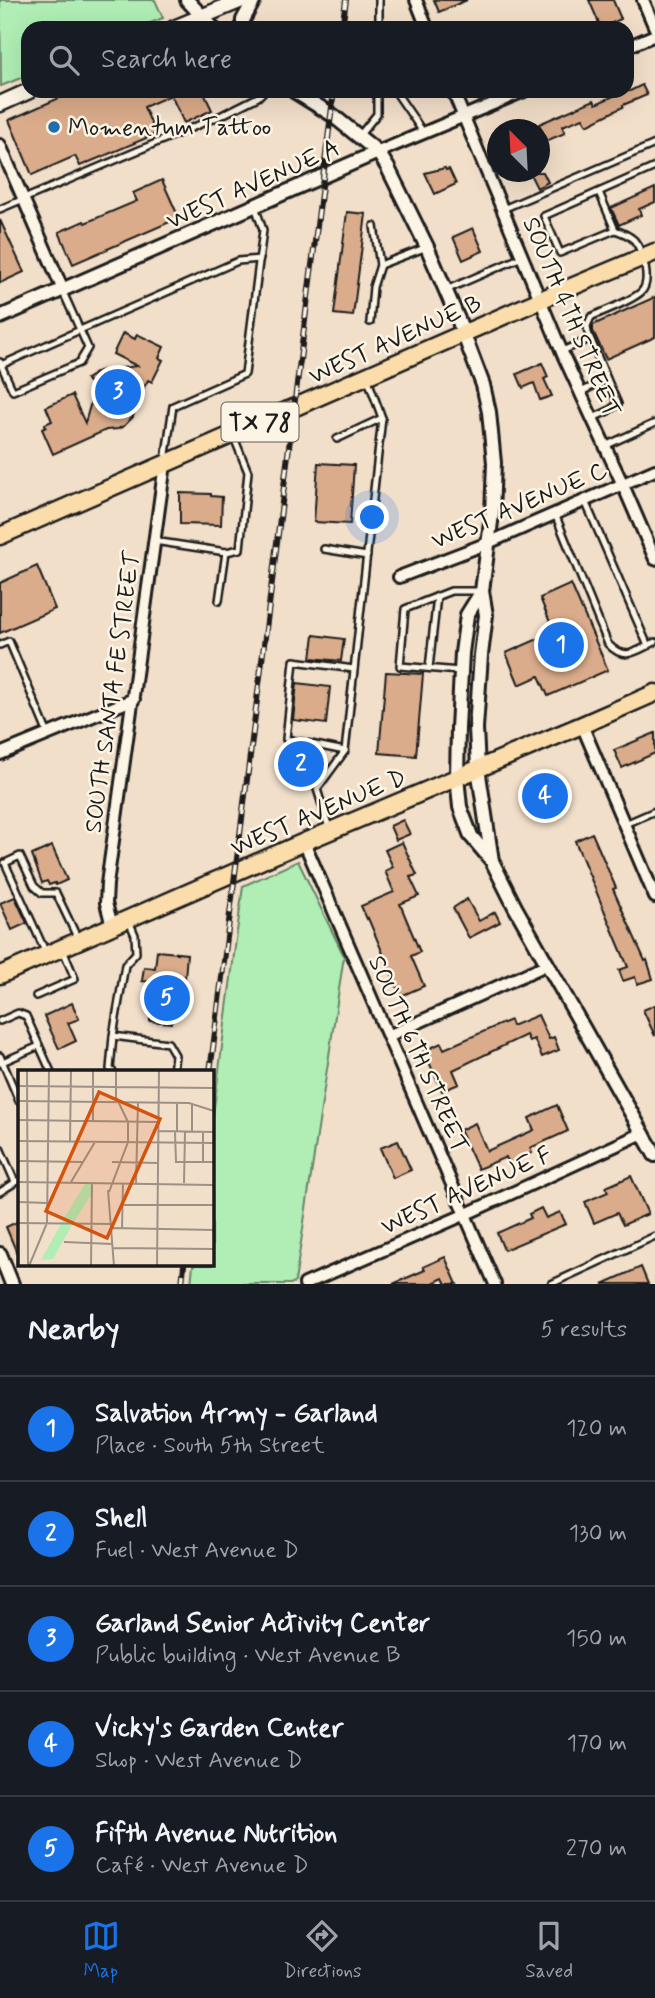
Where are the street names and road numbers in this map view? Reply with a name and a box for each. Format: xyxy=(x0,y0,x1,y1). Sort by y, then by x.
street label: WEST AVENUE A xyxy=(162,133,345,237)
street label: SOUTH 4TH STREET xyxy=(514,213,627,422)
street label: WEST AVENUE B xyxy=(304,288,487,392)
road number: TX 78 xyxy=(222,402,298,442)
street label: WEST AVENUE C xyxy=(427,455,612,557)
street label: SOUTH SANTA FE STREET xyxy=(78,549,149,835)
street label: WEST AVENUE D xyxy=(226,763,411,864)
street label: SOUTH 6TH STREET xyxy=(360,951,475,1158)
street label: WEST AVENUE F xyxy=(376,1140,557,1243)

